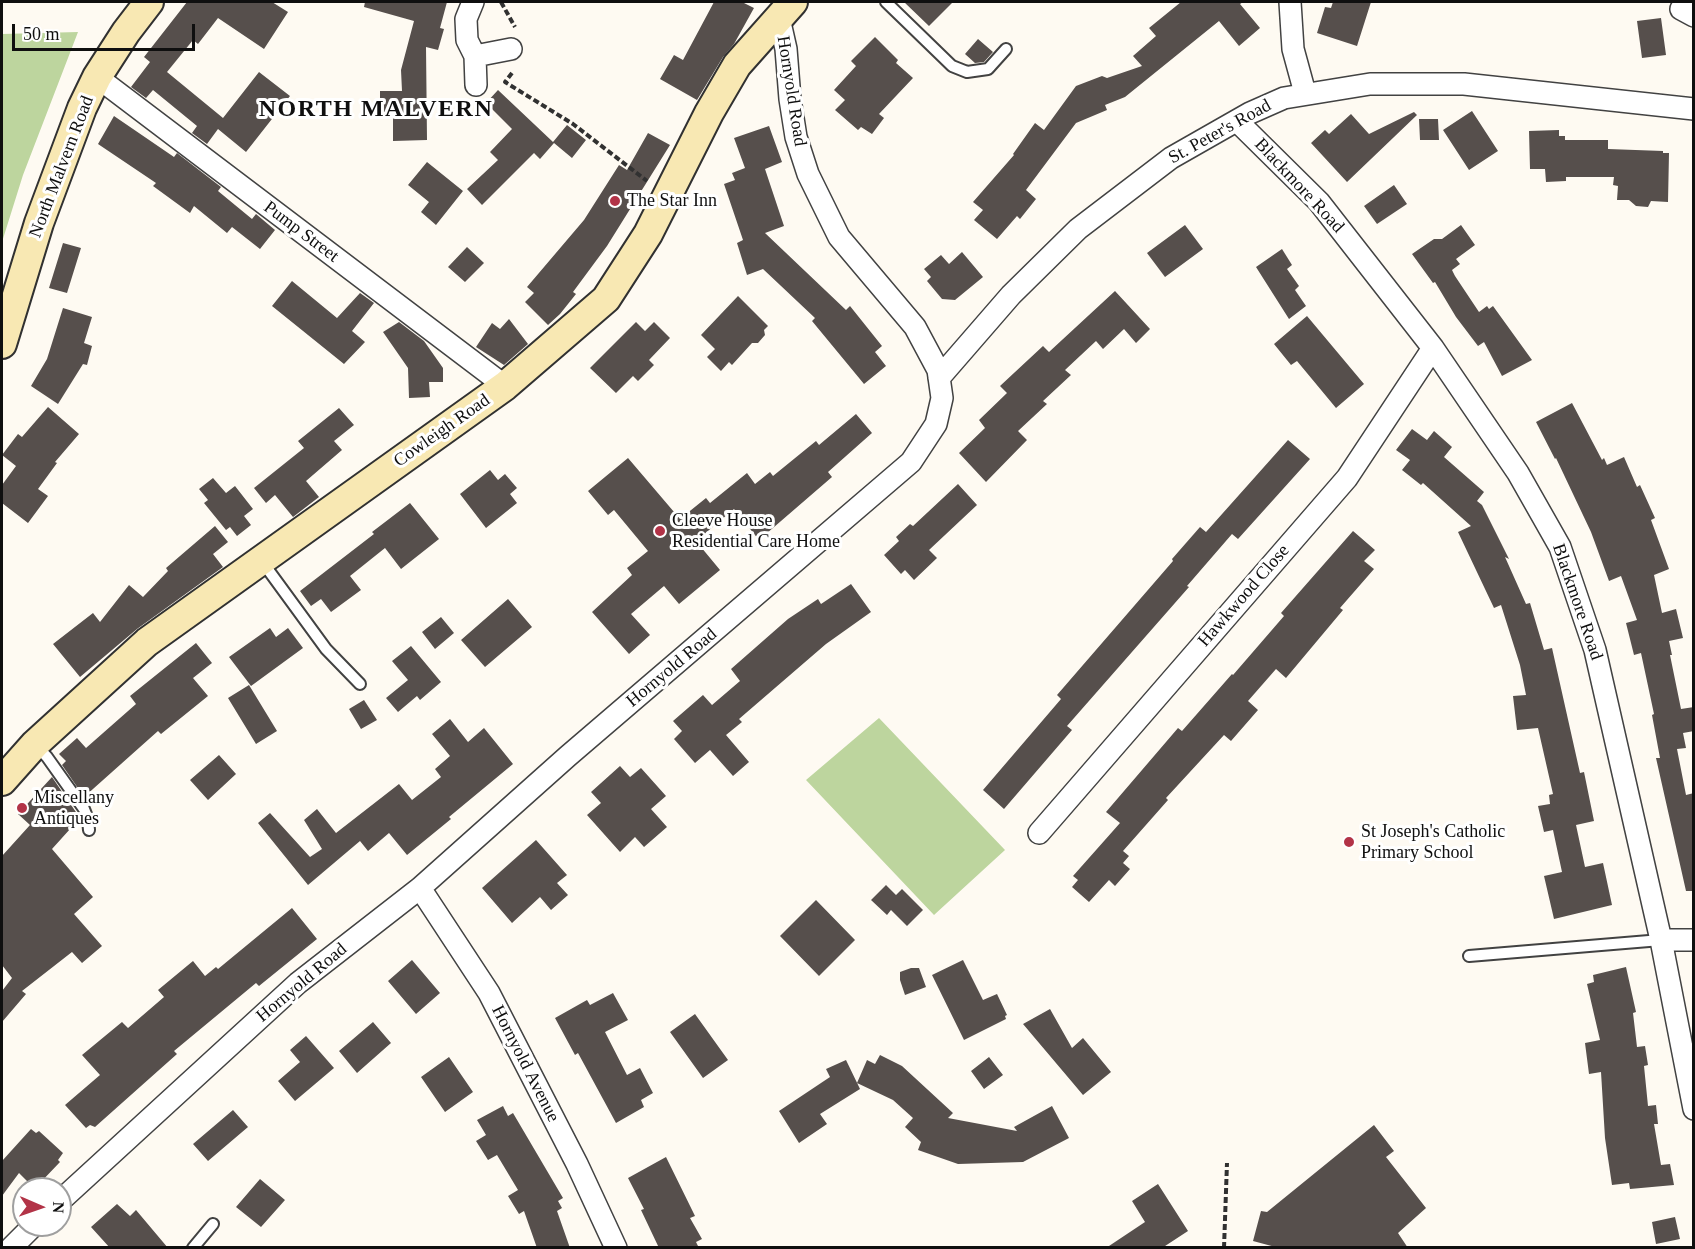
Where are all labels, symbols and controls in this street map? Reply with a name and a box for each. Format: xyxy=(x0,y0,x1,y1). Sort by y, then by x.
scale bar xyxy=(15,12,198,50)
text: 50 m xyxy=(23,24,60,44)
street label: Hornyold Road xyxy=(772,34,810,148)
street label: North Malvern Road xyxy=(25,93,99,241)
street label: St. Peter's Road xyxy=(1165,95,1275,169)
district label: NORTH MALVERN xyxy=(259,96,493,124)
street label: Blackmore Road xyxy=(1250,134,1348,238)
place label: The Star Inn xyxy=(627,190,717,212)
marker: The Star Inn xyxy=(608,194,622,208)
street label: Pump Street xyxy=(259,197,343,267)
street label: Cowleigh Road xyxy=(390,390,494,472)
place label: Cleeve House Residential Care Home xyxy=(672,510,840,552)
marker: Cleeve House Residential Care Home xyxy=(653,524,667,538)
street label: Hawkwood Close xyxy=(1194,540,1294,652)
street label: Blackmore Road xyxy=(1547,541,1607,663)
street label: Hornyold Road xyxy=(622,624,722,712)
place label: Miscellany Antiques xyxy=(34,787,114,830)
marker: Miscellany Antiques xyxy=(15,801,29,815)
place label: St Joseph's Catholic Primary School xyxy=(1361,821,1505,864)
marker: St Joseph's Catholic Primary School xyxy=(1342,835,1356,849)
street label: Hornyold Road xyxy=(252,939,352,1027)
street label: Hornyold Avenue xyxy=(486,1002,564,1126)
north arrow xyxy=(12,1177,72,1237)
text: N xyxy=(50,1202,67,1214)

